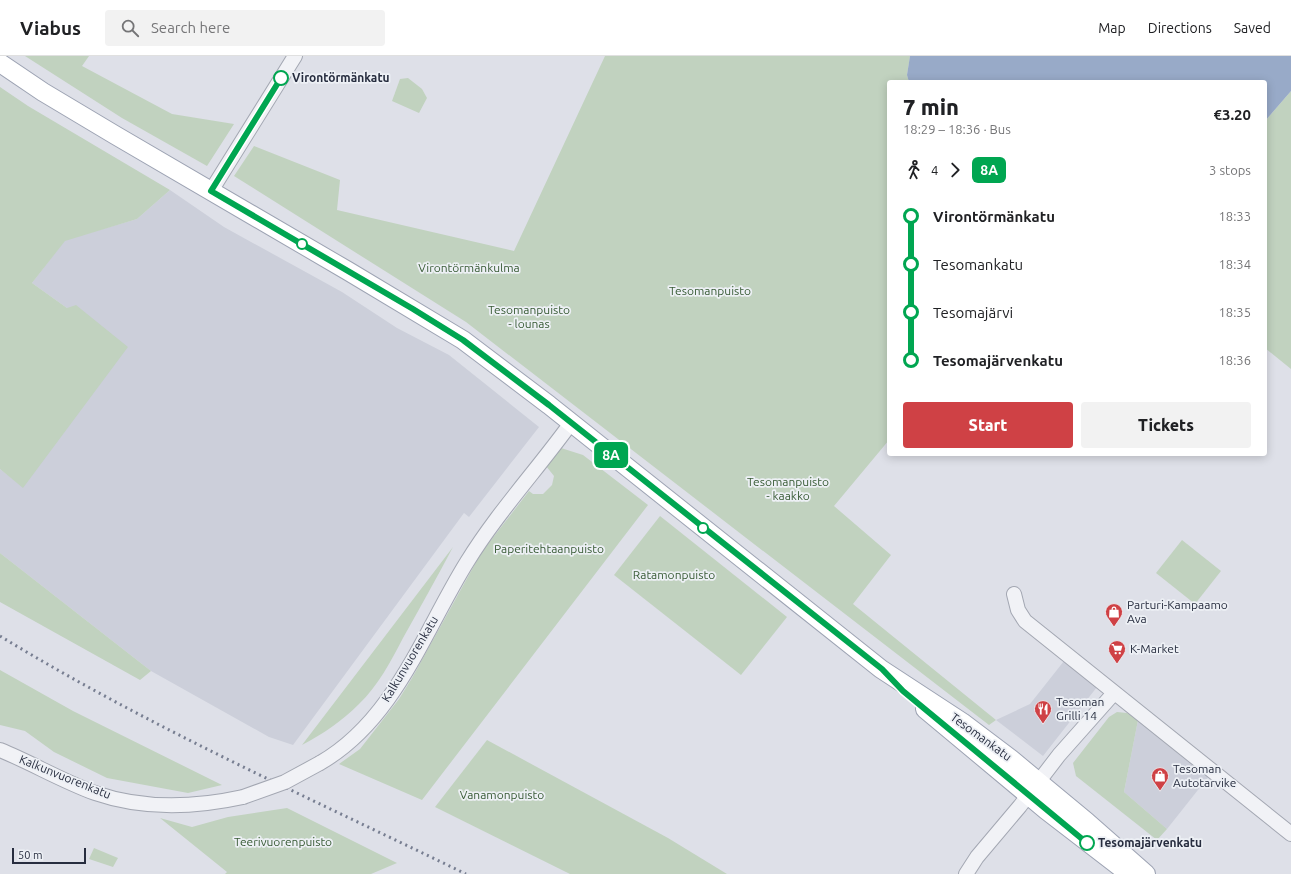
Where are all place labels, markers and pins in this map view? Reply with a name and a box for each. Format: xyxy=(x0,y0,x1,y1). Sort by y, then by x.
marker: Virontörmänkatu xyxy=(273,70,289,86)
place label: Virontörmänkatu xyxy=(292,71,390,84)
unlabelled marker xyxy=(296,238,308,250)
unlabelled marker xyxy=(697,522,709,534)
place label: Parturi-Kampaamo Ava xyxy=(1127,598,1228,625)
shop icon: Parturi-Kampaamo Ava xyxy=(1104,602,1124,627)
supermarket icon: K-Market xyxy=(1107,639,1127,664)
place label: K-Market xyxy=(1130,642,1179,655)
place label: Tesoman Grilli 14 xyxy=(1056,695,1104,722)
restaurant icon: Tesoman Grilli 14 xyxy=(1033,699,1053,724)
place label: Tesoman Autotarvike xyxy=(1173,762,1236,789)
shop icon: Tesoman Autotarvike xyxy=(1150,766,1170,791)
marker: Tesomajärvenkatu xyxy=(1079,835,1095,851)
place label: Tesomajärvenkatu xyxy=(1098,836,1202,849)

